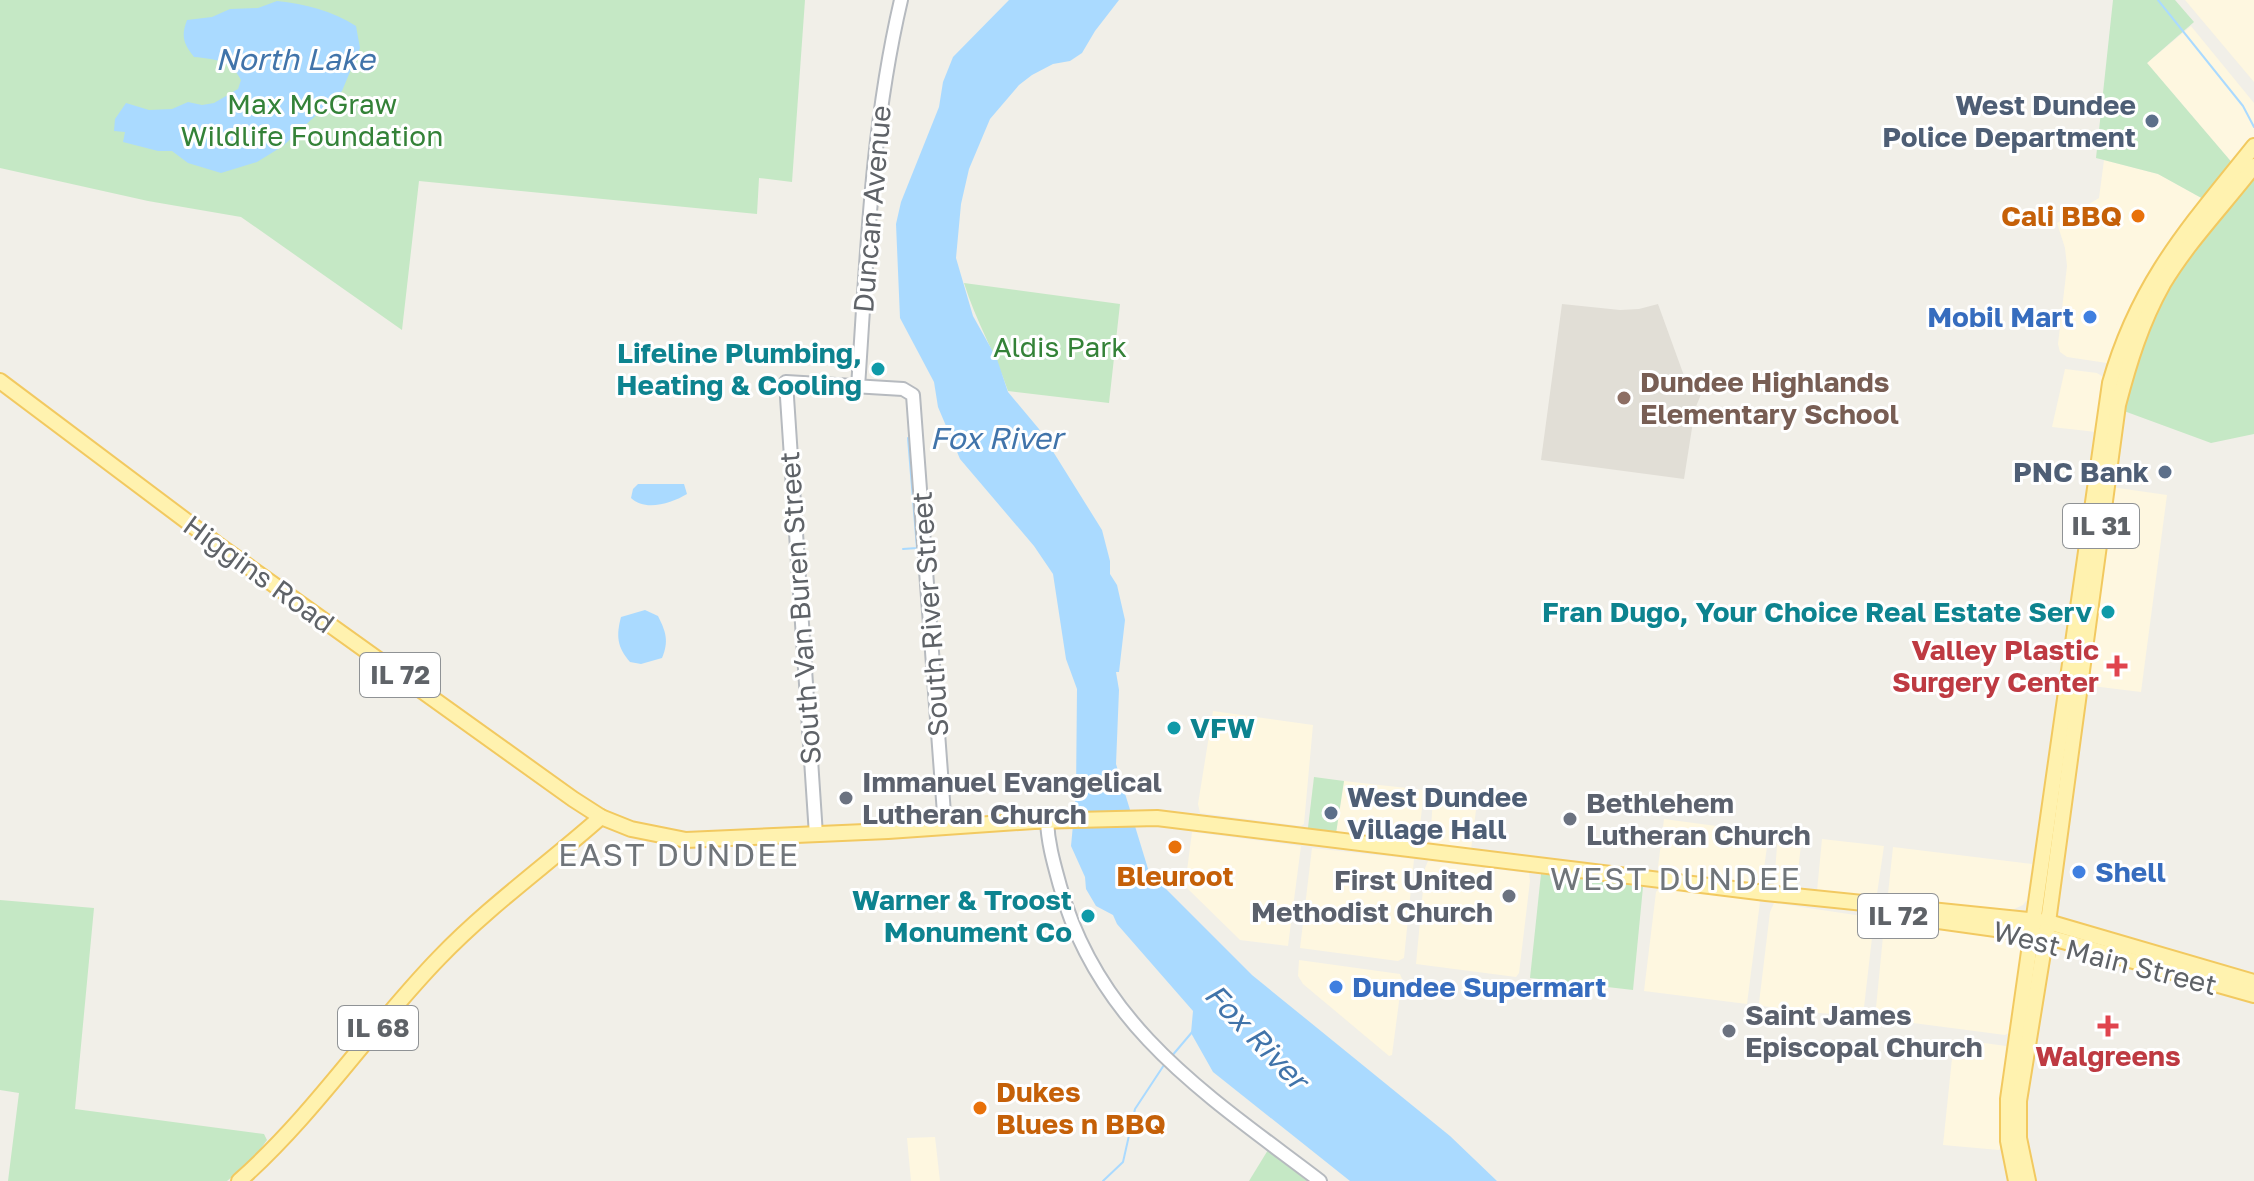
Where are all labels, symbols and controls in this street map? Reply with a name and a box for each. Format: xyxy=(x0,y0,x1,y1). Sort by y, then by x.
water label: North Lake xyxy=(215,41,377,77)
park label: Max McGraw Wildlife Foundation xyxy=(181,87,443,152)
place label: West Dundee Police Department xyxy=(1882,88,2136,153)
street label: Duncan Avenue xyxy=(846,104,897,314)
marker: West Dundee Police Department xyxy=(2143,112,2161,130)
place label: Cali BBQ xyxy=(2001,199,2122,232)
marker: Cali BBQ xyxy=(2129,207,2147,225)
place label: Mobil Mart xyxy=(1927,300,2074,333)
marker: Mobil Mart xyxy=(2081,308,2099,326)
park label: Aldis Park xyxy=(993,330,1127,363)
place label: Lifeline Plumbing, Heating & Cooling xyxy=(616,336,862,401)
marker: Lifeline Plumbing, Heating & Cooling xyxy=(869,360,887,378)
place label: Dundee Highlands Elementary School xyxy=(1640,365,1899,430)
marker: Dundee Highlands Elementary School xyxy=(1615,389,1633,407)
water label: Fox River xyxy=(930,420,1067,456)
street label: South Van Buren Street xyxy=(772,450,827,766)
place label: PNC Bank xyxy=(2013,455,2149,488)
marker: PNC Bank xyxy=(2156,463,2174,481)
street label: South River Street xyxy=(904,490,955,738)
road number: IL 31 xyxy=(2063,504,2139,548)
street label: Higgins Road xyxy=(177,508,341,639)
place label: Fran Dugo, Your Choice Real Estate Serv xyxy=(1542,595,2092,628)
marker: Fran Dugo, Your Choice Real Estate Serv xyxy=(2099,603,2117,621)
place label: Valley Plastic Surgery Center xyxy=(1892,633,2099,698)
road number: IL 72 xyxy=(360,653,440,697)
marker: Valley Plastic Surgery Center xyxy=(2106,655,2128,677)
place label: VFW xyxy=(1190,711,1255,744)
marker: VFW xyxy=(1165,719,1183,737)
place label: Immanuel Evangelical Lutheran Church xyxy=(862,765,1162,830)
place label: West Dundee Village Hall xyxy=(1347,780,1528,845)
place label: Bethlehem Lutheran Church xyxy=(1586,786,1811,851)
marker: Immanuel Evangelical Lutheran Church xyxy=(837,789,855,807)
marker: West Dundee Village Hall xyxy=(1322,804,1340,822)
marker: Bethlehem Lutheran Church xyxy=(1561,810,1579,828)
district label: EAST DUNDEE xyxy=(558,835,800,873)
marker: Bleuroot xyxy=(1166,838,1184,856)
place label: Shell xyxy=(2095,855,2166,888)
place label: Bleuroot xyxy=(1116,859,1234,892)
district label: WEST DUNDEE xyxy=(1550,859,1802,897)
place label: First United Methodist Church xyxy=(1251,863,1493,928)
marker: Shell xyxy=(2070,863,2088,881)
place label: Warner & Troost Monument Co xyxy=(852,883,1072,948)
marker: First United Methodist Church xyxy=(1500,887,1518,905)
road number: IL 72 xyxy=(1858,894,1938,938)
marker: Warner & Troost Monument Co xyxy=(1079,907,1097,925)
street label: West Main Street xyxy=(1990,914,2220,1001)
place label: Dundee Supermart xyxy=(1352,970,1606,1003)
water label: Fox River xyxy=(1198,976,1319,1100)
marker: Dundee Supermart xyxy=(1327,978,1345,996)
place label: Saint James Episcopal Church xyxy=(1745,998,1983,1063)
road number: IL 68 xyxy=(338,1006,418,1050)
marker: Walgreens xyxy=(2099,1017,2117,1035)
marker: Saint James Episcopal Church xyxy=(1720,1022,1738,1040)
place label: Walgreens xyxy=(2035,1039,2181,1072)
place label: Dukes Blues n BBQ xyxy=(996,1075,1166,1140)
marker: Dukes Blues n BBQ xyxy=(971,1099,989,1117)

